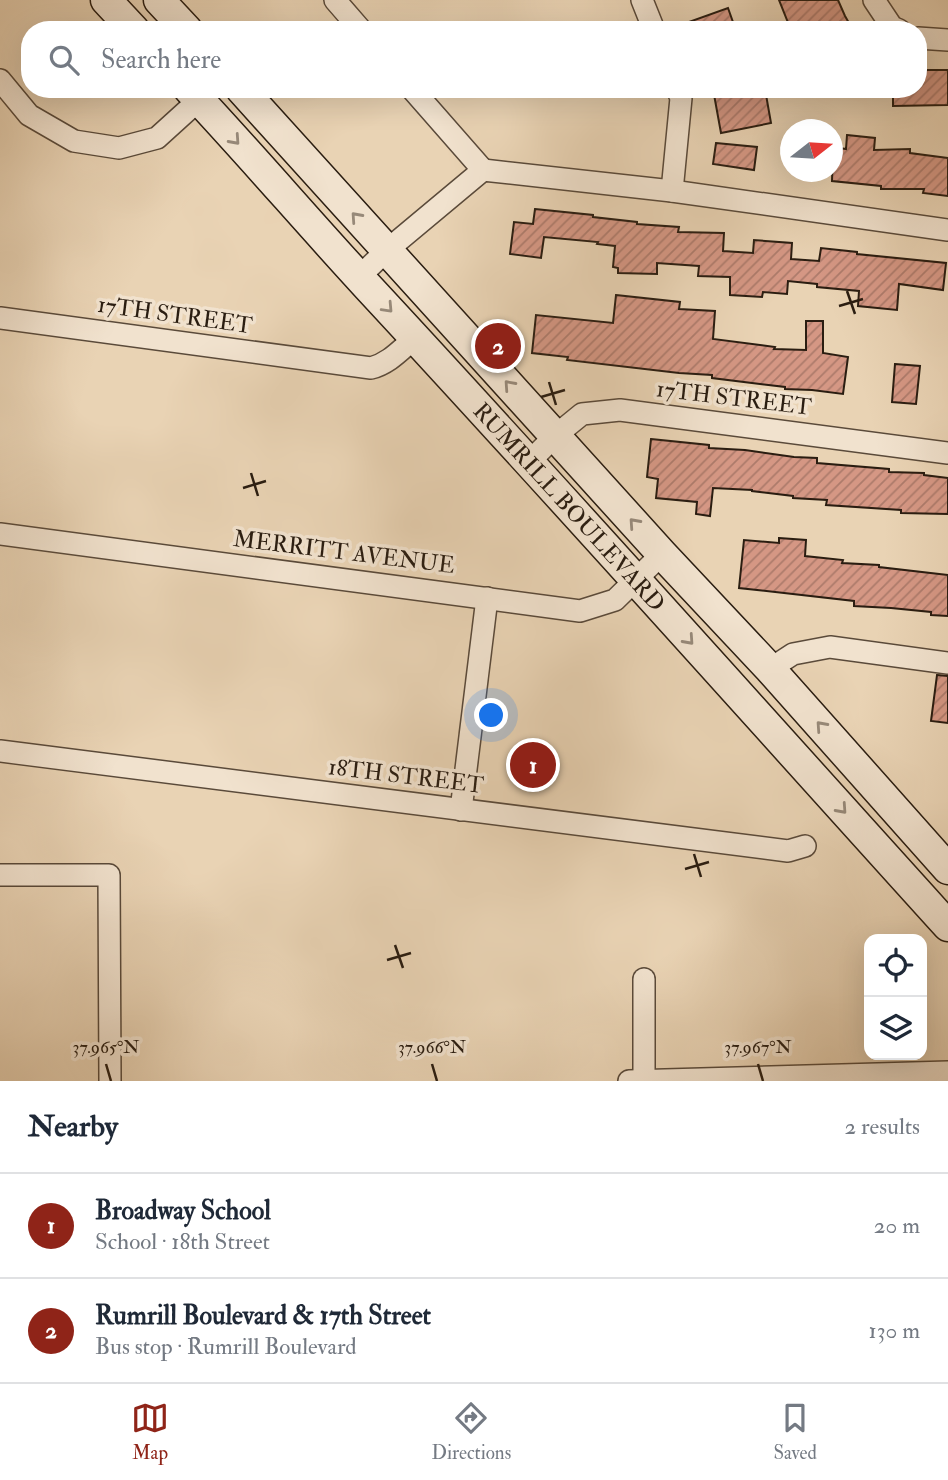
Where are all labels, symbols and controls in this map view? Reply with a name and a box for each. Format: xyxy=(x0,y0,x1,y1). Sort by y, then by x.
search box xyxy=(21,21,927,98)
icon: search xyxy=(45,41,83,79)
text: Search here xyxy=(101,44,221,76)
north arrow xyxy=(780,119,843,182)
one-way arrow xyxy=(227,132,239,145)
one-way arrow xyxy=(352,212,364,225)
street label: 17TH STREET xyxy=(96,290,254,340)
one-way arrow xyxy=(380,300,393,313)
pin: 2 xyxy=(475,320,521,372)
street label: 17TH STREET xyxy=(655,374,813,422)
one-way arrow xyxy=(505,380,518,393)
street label: RUMRILL BOULEVARD xyxy=(467,396,672,617)
one-way arrow xyxy=(630,518,642,531)
street label: MERRITT AVENUE xyxy=(232,524,456,580)
one-way arrow xyxy=(681,632,694,645)
your location xyxy=(474,698,508,732)
one-way arrow xyxy=(817,722,829,735)
pin: 1 xyxy=(510,739,556,791)
street label: 18TH STREET xyxy=(327,752,485,800)
one-way arrow xyxy=(834,801,846,814)
map controls xyxy=(864,934,927,1060)
button: locate xyxy=(864,934,927,997)
button: layers xyxy=(864,997,927,1060)
text: 37.965°N xyxy=(73,1036,139,1059)
text: 37.966°N xyxy=(398,1036,466,1059)
text: 37.967°N xyxy=(724,1036,792,1059)
text: Nearby xyxy=(28,1108,118,1145)
text: 2 results xyxy=(845,1112,920,1141)
text: Broadway School xyxy=(95,1195,271,1227)
text: 1 xyxy=(47,1211,55,1240)
text: 20 m xyxy=(874,1211,920,1240)
text: School · 18th Street xyxy=(95,1227,270,1256)
text: Rumrill Boulevard & 17th Street xyxy=(95,1300,431,1332)
text: 2 xyxy=(45,1316,57,1345)
text: 130 m xyxy=(868,1316,920,1345)
text: Bus stop · Rumrill Boulevard xyxy=(95,1332,357,1361)
tab: Map xyxy=(131,1399,169,1465)
tab: Directions xyxy=(431,1399,511,1465)
tab: Saved xyxy=(773,1399,817,1465)

